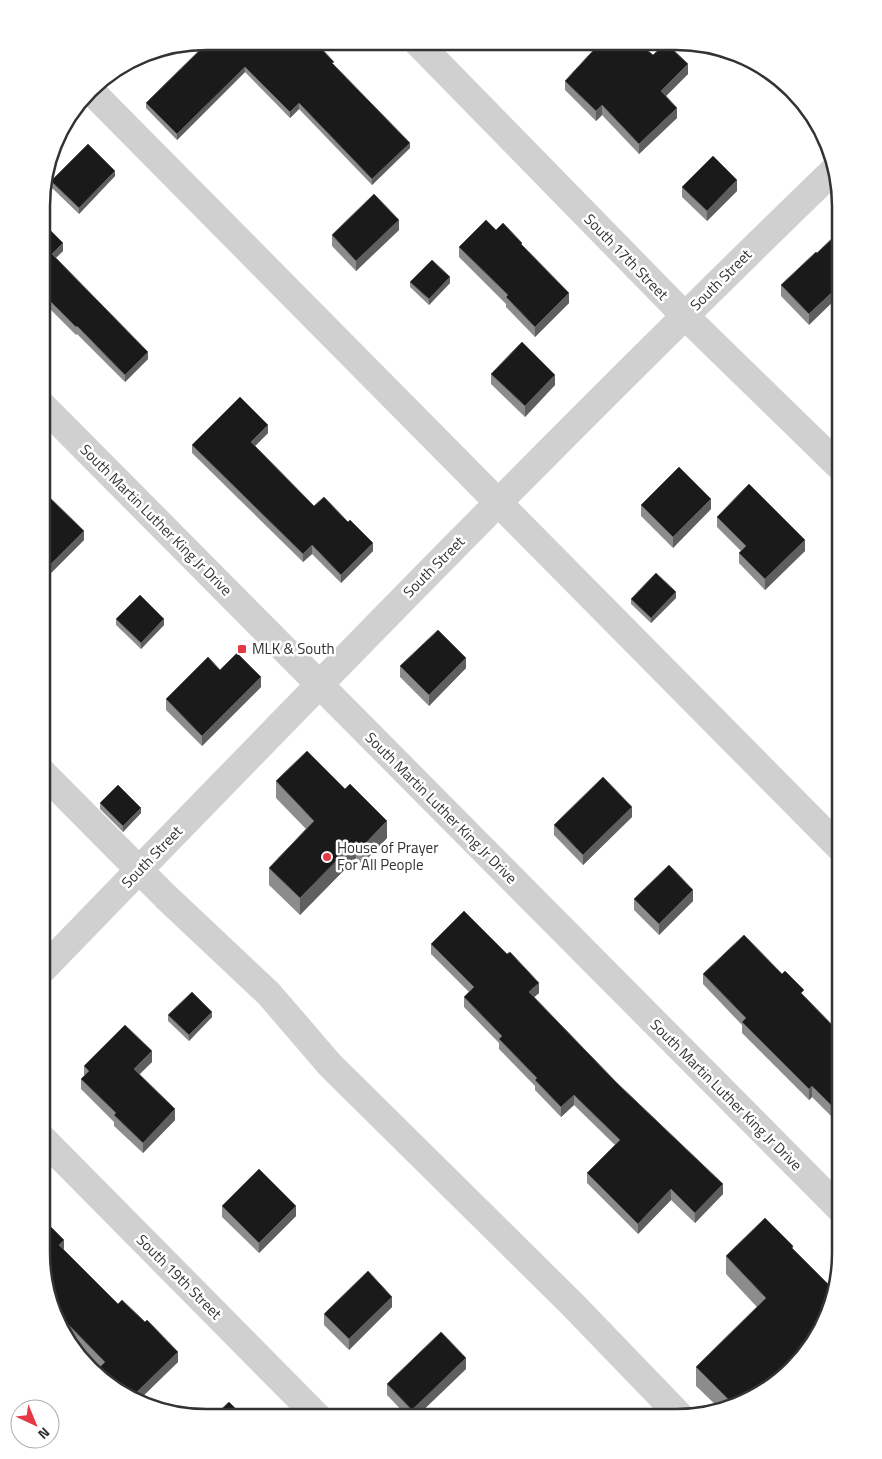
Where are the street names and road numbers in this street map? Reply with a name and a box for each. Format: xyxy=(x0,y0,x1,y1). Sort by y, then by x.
street label: South 17th Street xyxy=(579,208,674,306)
street label: South Street xyxy=(684,243,757,316)
street label: South Martin Luther King Jr Drive xyxy=(75,438,238,601)
street label: South Street xyxy=(397,530,470,603)
street label: South Martin Luther King Jr Drive xyxy=(360,726,523,889)
street label: South Street xyxy=(116,820,188,893)
street label: South Martin Luther King Jr Drive xyxy=(645,1013,808,1176)
street label: South 19th Street xyxy=(131,1229,228,1325)

